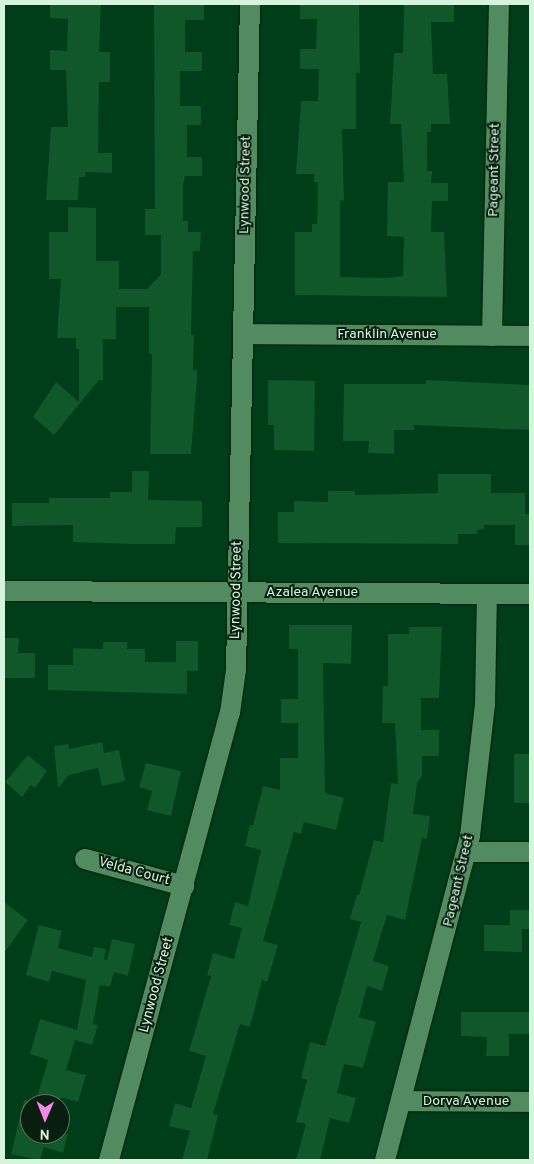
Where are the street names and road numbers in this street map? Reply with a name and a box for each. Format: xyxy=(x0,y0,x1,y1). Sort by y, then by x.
street label: Pageant Street xyxy=(486,123,504,217)
street label: Lynwood Street xyxy=(237,136,255,234)
street label: Franklin Avenue xyxy=(337,327,437,343)
street label: Lynwood Street xyxy=(228,541,246,639)
street label: Azalea Avenue xyxy=(266,585,358,601)
street label: Pageant Street xyxy=(440,833,478,929)
street label: Velda Court xyxy=(96,854,172,890)
street label: Lynwood Street xyxy=(136,935,178,1035)
street label: Dorva Avenue xyxy=(422,1094,510,1110)

